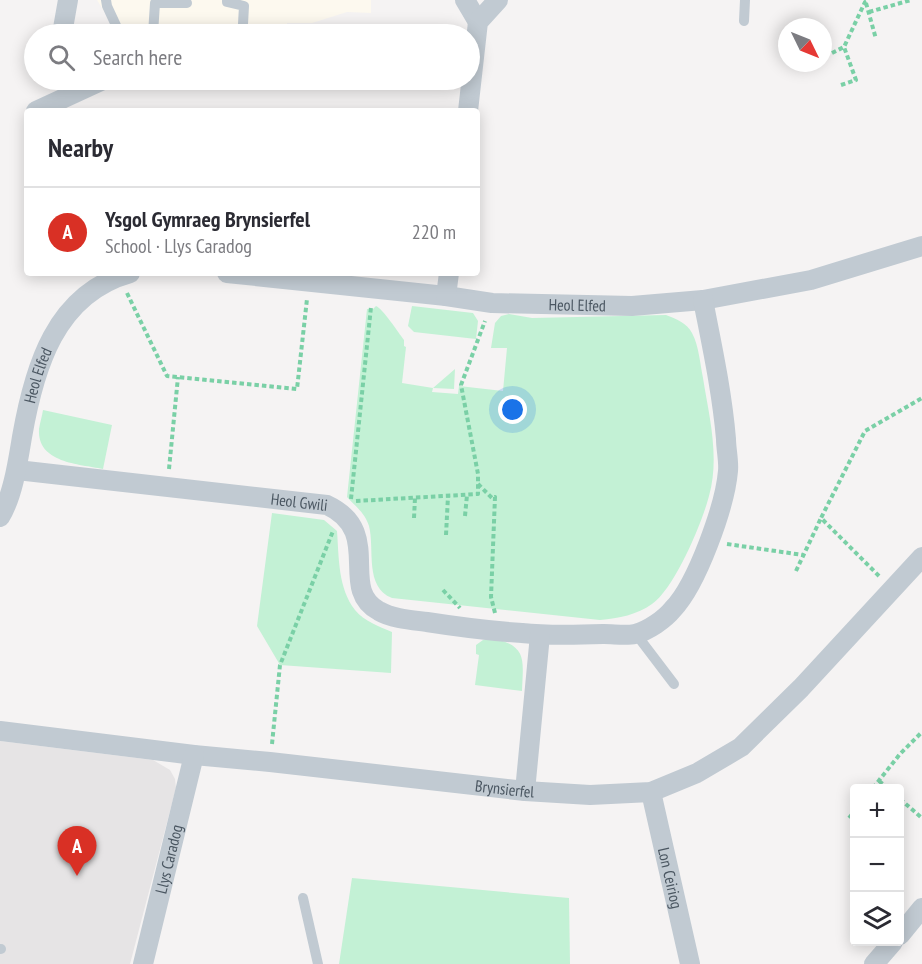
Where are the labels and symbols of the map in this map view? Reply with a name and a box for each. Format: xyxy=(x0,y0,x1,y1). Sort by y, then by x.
north arrow xyxy=(778,18,832,72)
street label: Heol Elfed xyxy=(548,294,606,315)
street label: Heol Elfed xyxy=(19,344,56,405)
your location xyxy=(498,395,527,424)
street label: Heol Gwili xyxy=(270,489,329,515)
street label: Brynsierfel xyxy=(474,775,535,802)
street label: Llys Caradog xyxy=(151,823,187,896)
pin: A xyxy=(58,826,97,876)
street label: Lon Ceiriog xyxy=(654,845,687,910)

